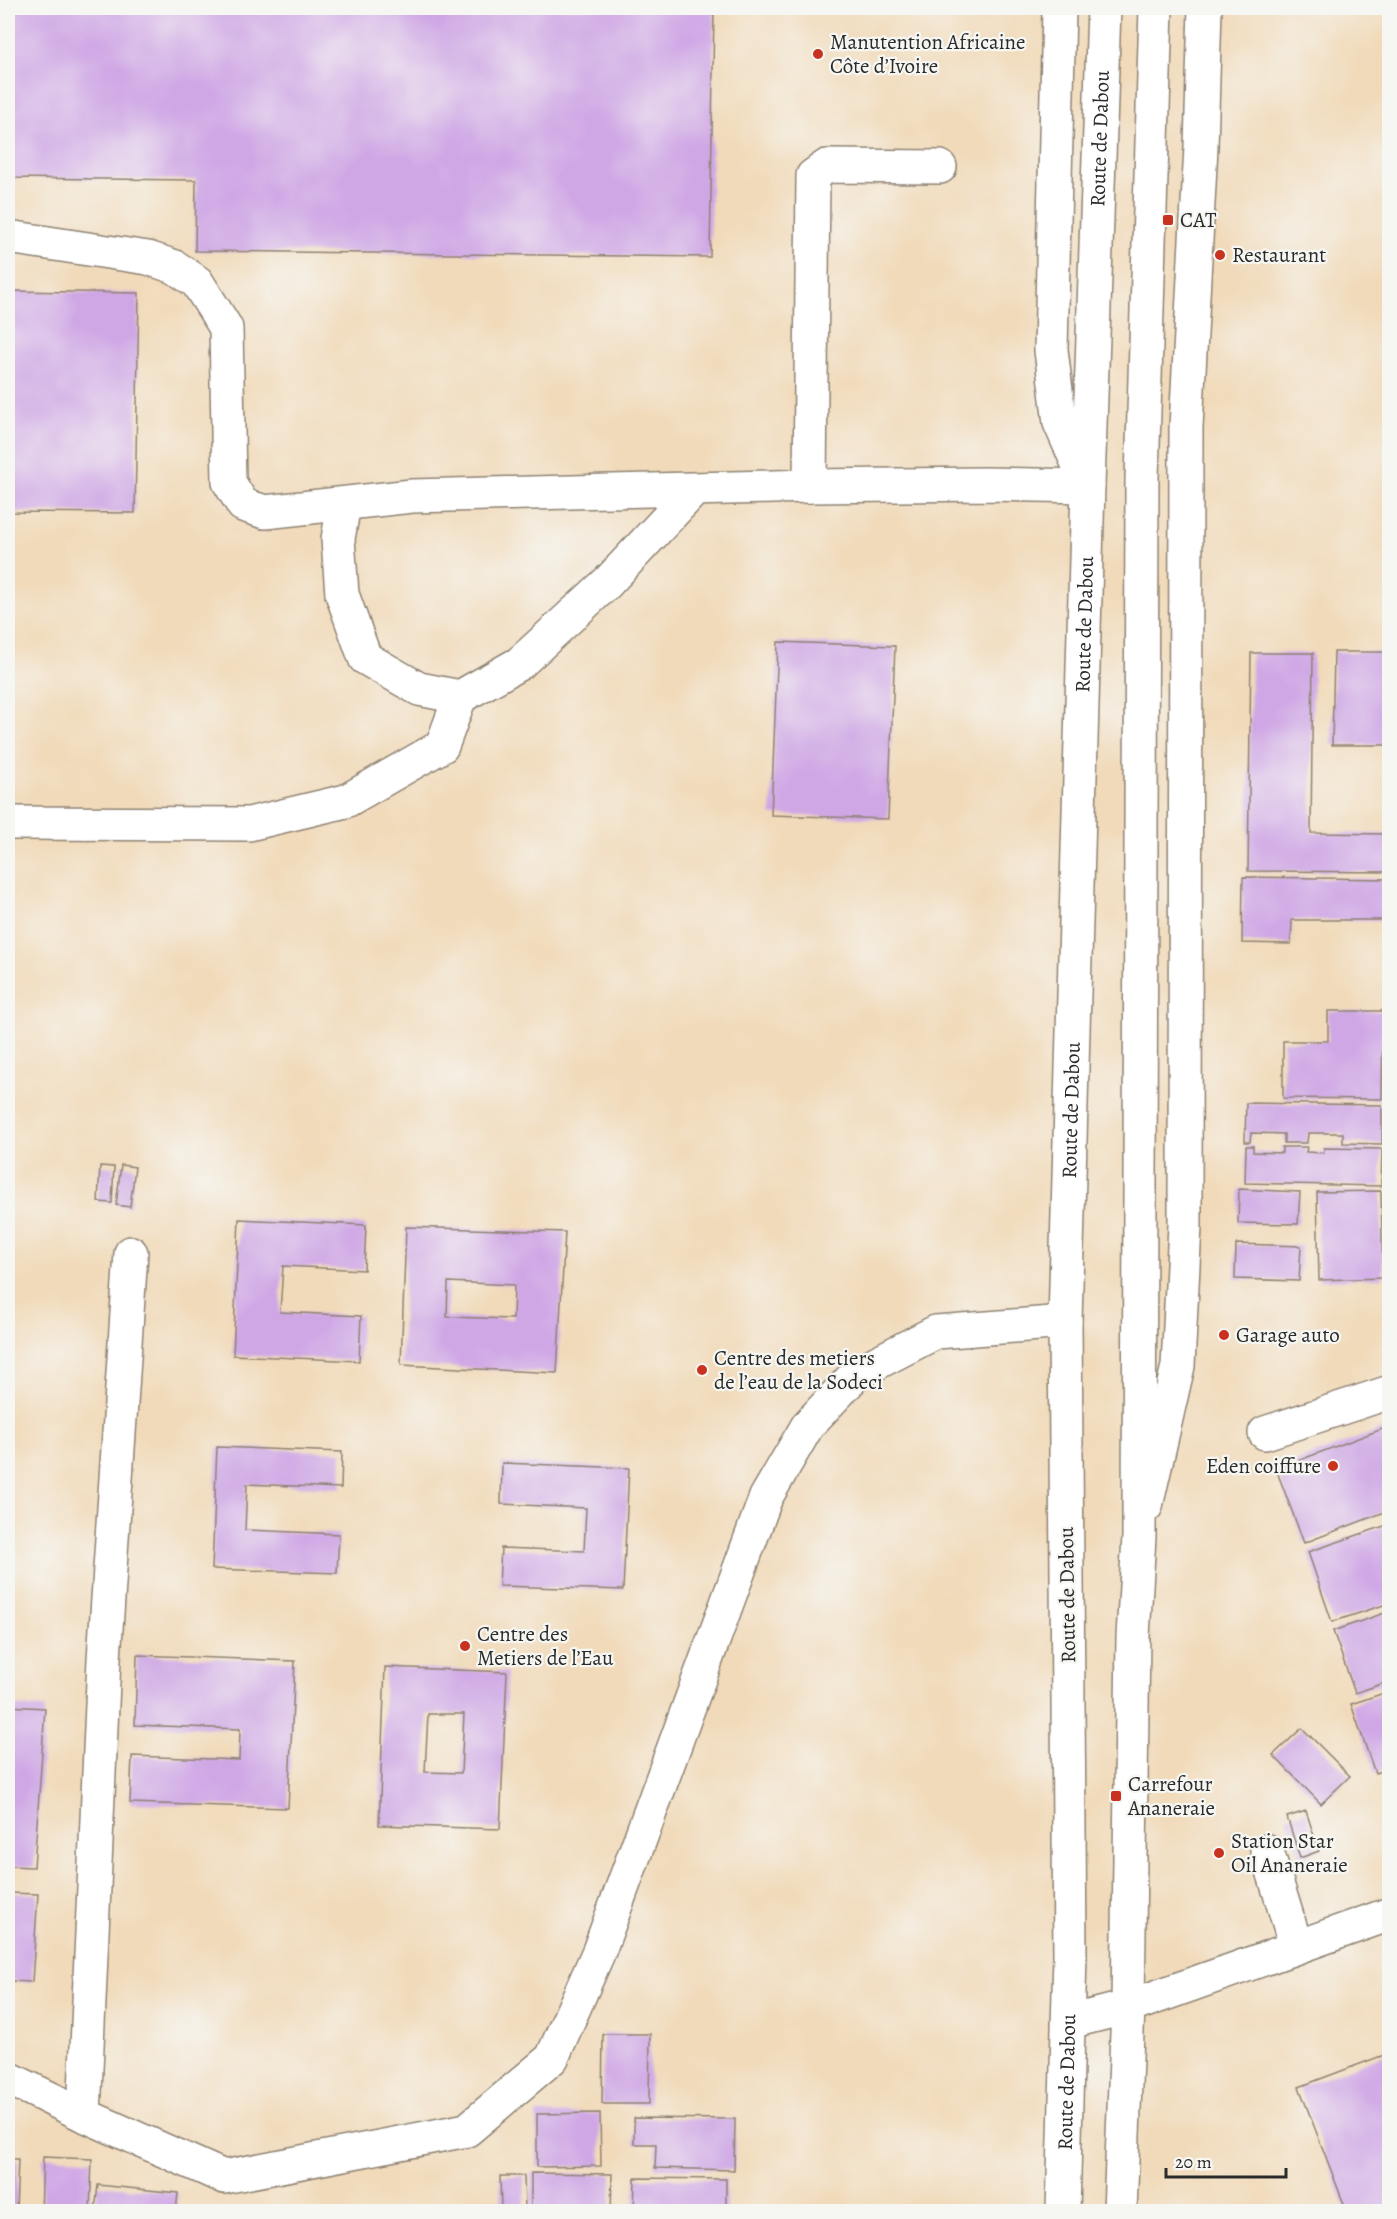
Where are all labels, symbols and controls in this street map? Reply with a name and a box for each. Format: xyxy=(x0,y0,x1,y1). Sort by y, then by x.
place label: Manutention Africaine Côte d’Ivoire xyxy=(830,28,1026,80)
marker: Manutention Africaine Côte d’Ivoire xyxy=(811,47,825,61)
street label: Route de Dabou xyxy=(1083,69,1116,207)
place label: CAT xyxy=(1180,206,1217,234)
marker: CAT xyxy=(1161,213,1175,227)
place label: Restaurant xyxy=(1232,241,1326,269)
marker: Restaurant xyxy=(1213,248,1227,262)
street label: Route de Dabou xyxy=(1068,555,1100,693)
street label: Route de Dabou xyxy=(1055,1041,1087,1179)
place label: Garage auto xyxy=(1236,1321,1340,1349)
marker: Garage auto xyxy=(1217,1328,1231,1342)
place label: Centre des metiers de l’eau de la Sodeci xyxy=(714,1344,883,1396)
marker: Centre des metiers de l’eau de la Sodeci xyxy=(695,1363,709,1377)
place label: Eden coiffure xyxy=(1206,1452,1321,1480)
marker: Eden coiffure xyxy=(1326,1459,1340,1473)
street label: Route de Dabou xyxy=(1052,1526,1082,1663)
place label: Centre des Metiers de l’Eau xyxy=(477,1620,614,1672)
marker: Centre des Metiers de l’Eau xyxy=(458,1639,472,1653)
place label: Carrefour Ananeraie xyxy=(1127,1770,1215,1822)
marker: Carrefour Ananeraie xyxy=(1109,1789,1123,1803)
place label: Station Star Oil Ananeraie xyxy=(1231,1827,1348,1879)
marker: Station Star Oil Ananeraie xyxy=(1212,1846,1226,1860)
street label: Route de Dabou xyxy=(1051,2013,1082,2151)
scale bar xyxy=(1166,2141,1286,2179)
text: 20 m xyxy=(1175,2150,1212,2174)

